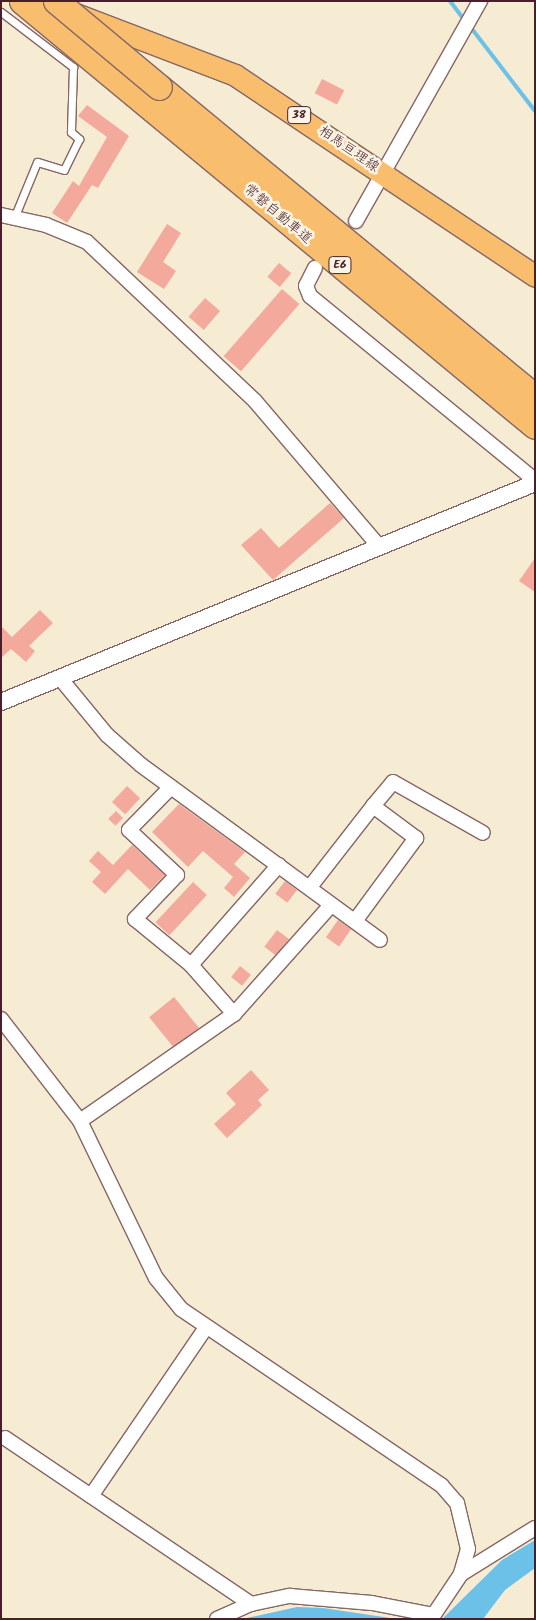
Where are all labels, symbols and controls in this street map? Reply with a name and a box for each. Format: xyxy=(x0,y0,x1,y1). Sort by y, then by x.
road number: 38 xyxy=(286,106,312,124)
street label: 相馬亘理線 xyxy=(316,122,382,176)
street label: 常磐自動車道 xyxy=(240,181,316,247)
road number: E6 xyxy=(328,256,352,274)

